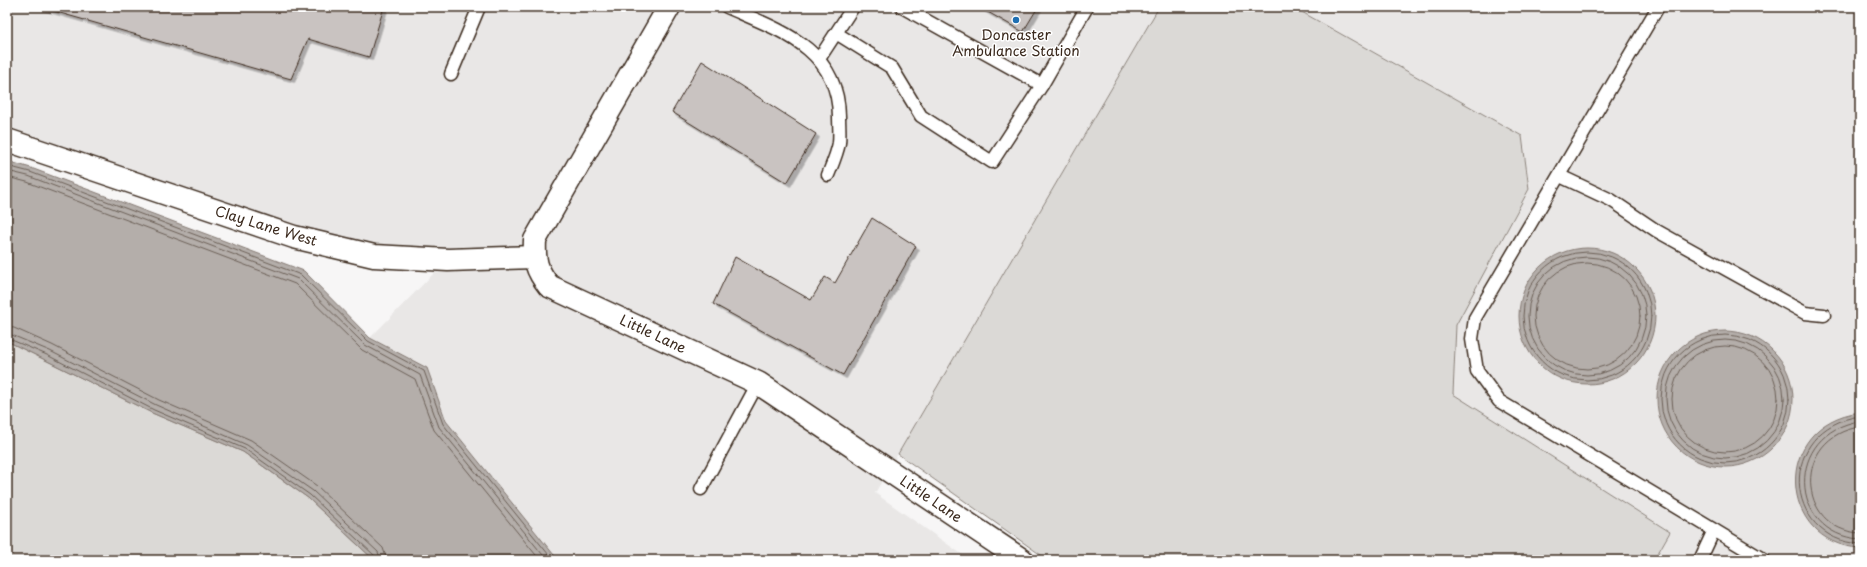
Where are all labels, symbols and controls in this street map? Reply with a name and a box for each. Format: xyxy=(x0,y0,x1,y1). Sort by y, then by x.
marker: Doncaster Ambulance Station xyxy=(1011,15,1021,25)
place label: Doncaster Ambulance Station xyxy=(952,24,1080,61)
street label: Clay Lane West xyxy=(212,200,320,251)
street label: Little Lane xyxy=(616,309,690,358)
street label: Little Lane xyxy=(896,470,967,527)

